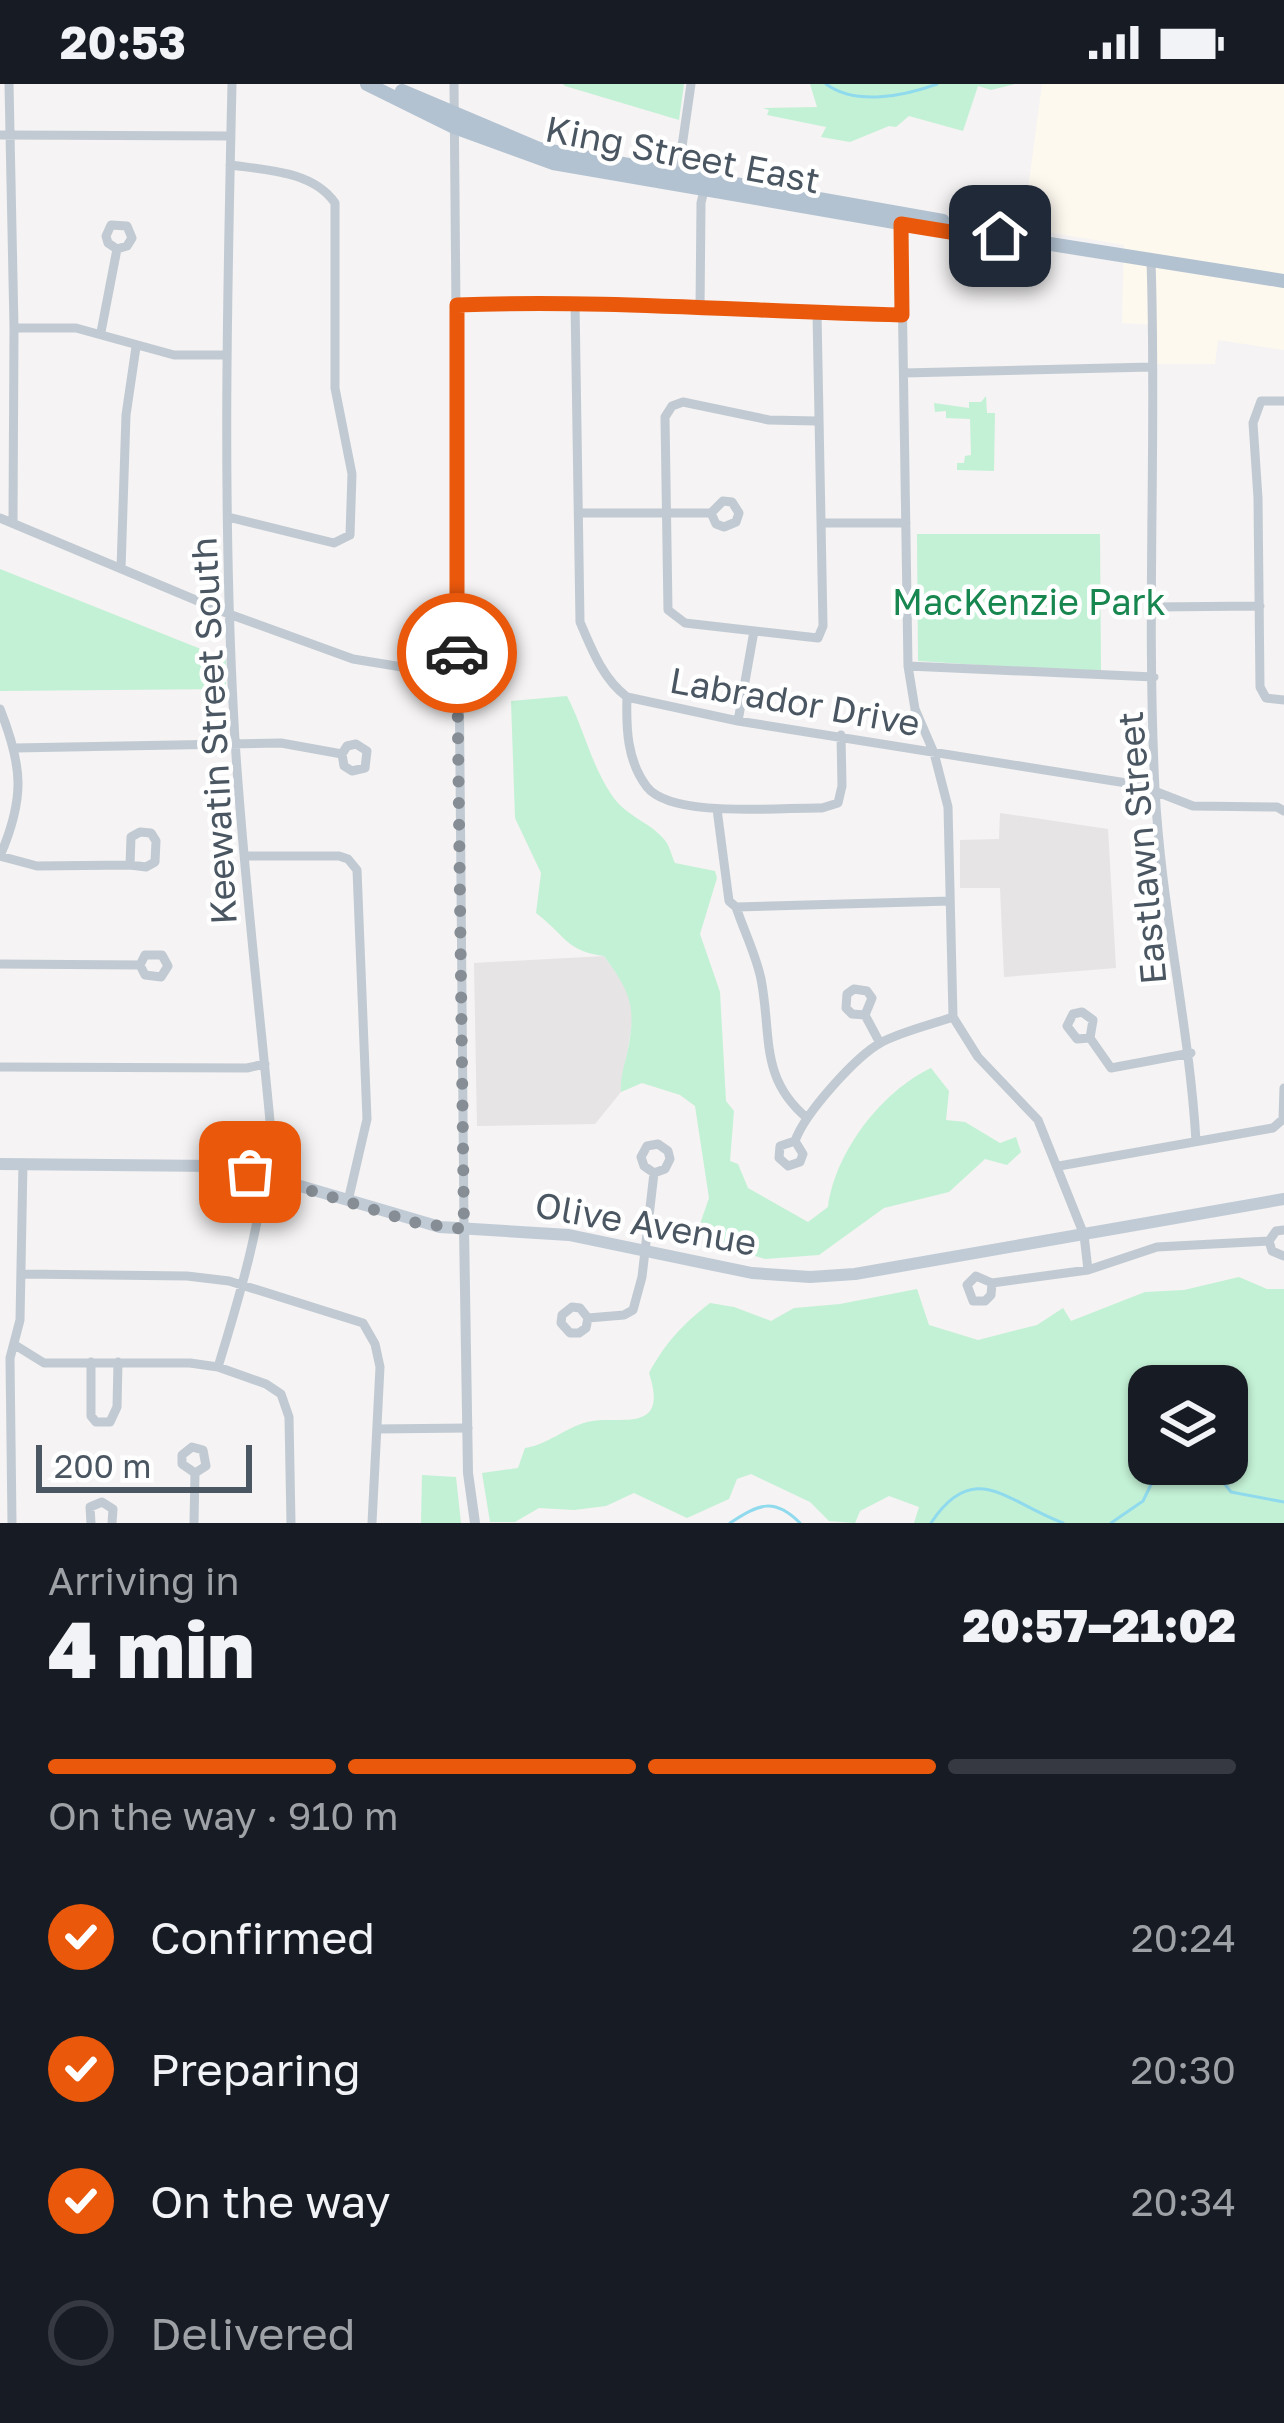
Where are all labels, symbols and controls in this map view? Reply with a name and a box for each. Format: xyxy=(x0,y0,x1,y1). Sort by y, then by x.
text: 20:53 xyxy=(60,15,186,69)
street label: King Street East xyxy=(542,106,824,202)
pin xyxy=(949,185,1051,287)
icon: home xyxy=(967,203,1033,269)
street label: Keewatin Street South xyxy=(181,536,245,926)
park label: MacKenzie Park xyxy=(892,580,1166,623)
courier xyxy=(397,593,517,713)
icon: car xyxy=(424,620,490,686)
street label: Labrador Drive xyxy=(667,658,923,744)
street label: Eastlawn Street xyxy=(1108,710,1174,986)
pin xyxy=(199,1121,301,1223)
icon: bag xyxy=(217,1139,283,1205)
street label: Olive Avenue xyxy=(532,1182,760,1264)
map controls xyxy=(1128,1365,1248,1485)
button: layers xyxy=(1128,1365,1248,1485)
scale bar xyxy=(36,1439,252,1492)
text: 200 m xyxy=(54,1446,152,1485)
text: Arriving in xyxy=(48,1557,239,1604)
text: 20:57–21:02 xyxy=(962,1598,1236,1652)
text: 4 min xyxy=(48,1602,254,1695)
text: On the way · 910 m xyxy=(48,1792,399,1839)
icon: check xyxy=(48,1904,114,1970)
text: Confirmed xyxy=(150,1910,375,1964)
text: 20:24 xyxy=(1131,1914,1236,1961)
icon: check xyxy=(48,2036,114,2102)
text: Preparing xyxy=(150,2042,361,2096)
text: 20:30 xyxy=(1131,2046,1236,2093)
icon: check xyxy=(48,2168,114,2234)
text: On the way xyxy=(150,2174,391,2228)
text: 20:34 xyxy=(1131,2178,1236,2225)
text: Delivered xyxy=(150,2306,355,2360)

